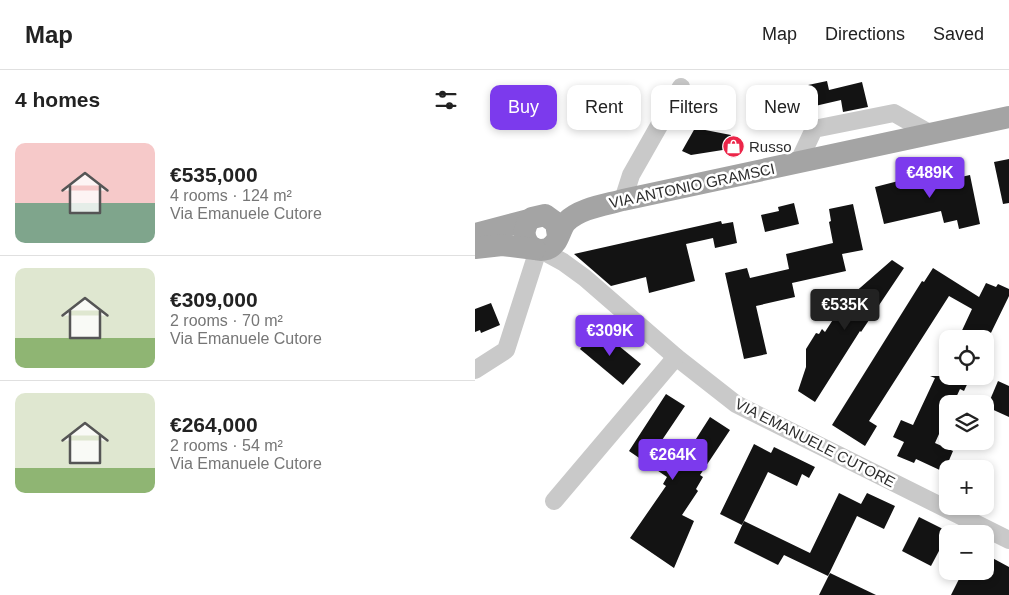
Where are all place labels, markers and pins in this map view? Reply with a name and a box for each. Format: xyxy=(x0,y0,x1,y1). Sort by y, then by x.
shop icon: Russo xyxy=(721,135,745,159)
place label: Russo xyxy=(749,138,792,155)
pin: €489K xyxy=(895,156,965,199)
pin: €535K xyxy=(810,288,880,331)
pin: €309K xyxy=(575,314,645,357)
pin: €264K xyxy=(638,438,708,481)

